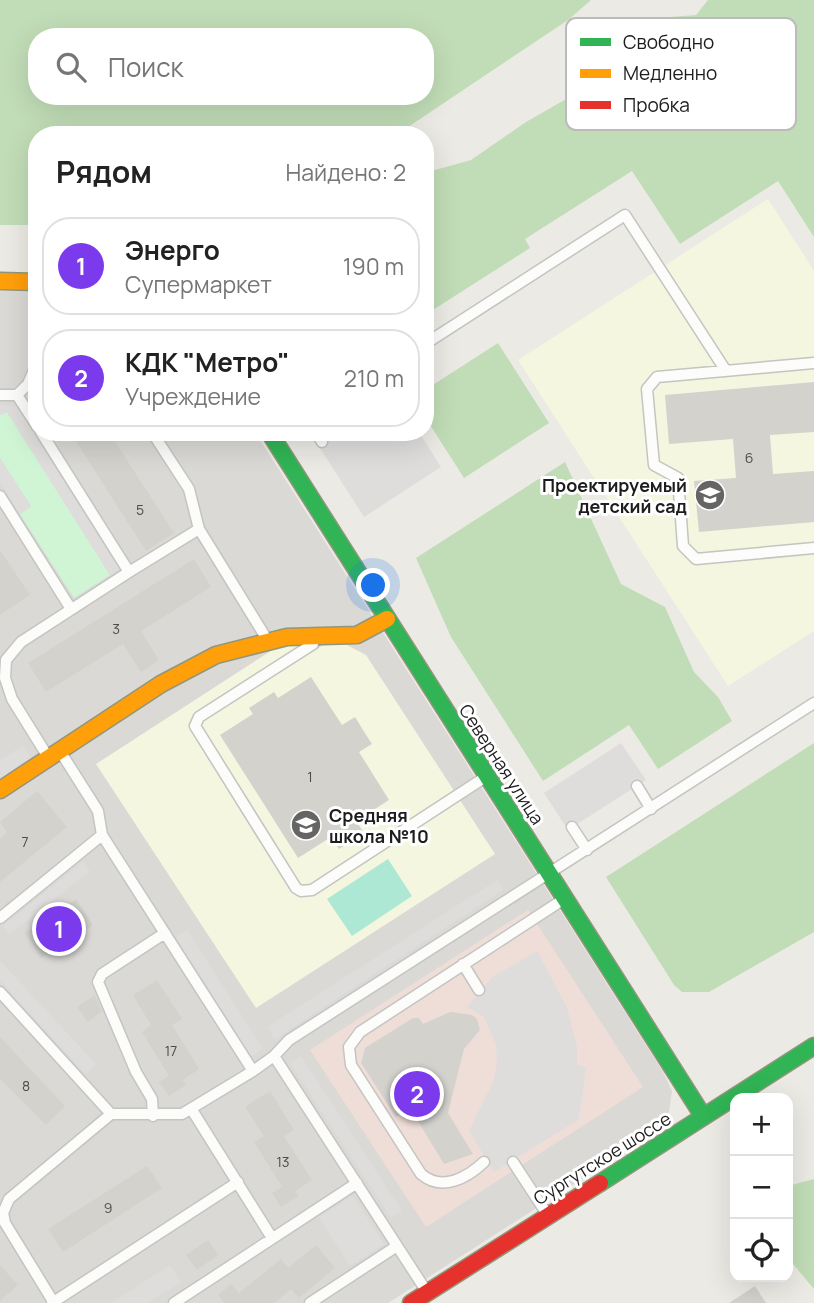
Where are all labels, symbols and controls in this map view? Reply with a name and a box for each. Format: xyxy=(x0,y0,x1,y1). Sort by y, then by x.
legend xyxy=(566,18,796,130)
search box xyxy=(28,28,434,105)
text: Свободно xyxy=(623,29,714,55)
icon: search xyxy=(52,48,90,86)
text: Поиск xyxy=(108,49,183,85)
text: Медленно xyxy=(623,60,717,86)
text: Пробка xyxy=(623,92,690,118)
text: Рядом xyxy=(56,151,152,192)
text: Найдено: 2 xyxy=(285,156,406,188)
text: Энерго xyxy=(125,232,220,268)
text: 1 xyxy=(76,250,86,282)
text: 190 m xyxy=(343,250,404,282)
text: Супермаркет xyxy=(125,268,272,300)
text: КДК "Метро" xyxy=(125,344,290,380)
text: 2 xyxy=(74,362,88,394)
text: 210 m xyxy=(344,362,404,394)
text: Учреждение xyxy=(125,380,261,412)
house number: 6 xyxy=(745,448,753,467)
place label: Проектируемый детский сад xyxy=(542,473,687,518)
school or university icon: Проектируемый детский сад xyxy=(693,478,727,512)
house number: 5 xyxy=(136,500,144,519)
your location xyxy=(356,568,390,602)
house number: 3 xyxy=(112,619,120,638)
street label: Северная улица xyxy=(454,699,550,829)
house number: 1 xyxy=(307,767,313,786)
place label: Средняя школа №10 xyxy=(329,803,429,848)
school or university icon: Средняя школа №10 xyxy=(289,808,323,842)
house number: 7 xyxy=(21,832,29,851)
pin: 1 xyxy=(36,903,82,955)
house number: 17 xyxy=(165,1041,177,1060)
pin: 2 xyxy=(394,1068,440,1120)
house number: 8 xyxy=(22,1076,30,1095)
map controls xyxy=(730,1093,793,1282)
button: + xyxy=(730,1093,793,1156)
street label: Сургутское шоссе xyxy=(529,1106,675,1210)
house number: 13 xyxy=(276,1152,290,1171)
button: − xyxy=(730,1156,793,1219)
house number: 9 xyxy=(104,1198,112,1217)
button: locate xyxy=(730,1219,793,1282)

